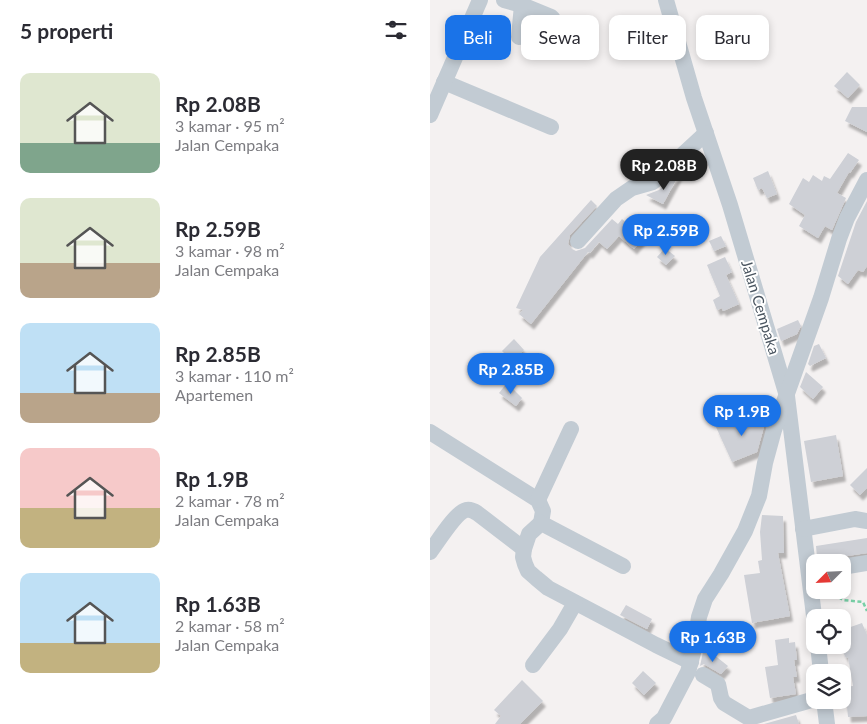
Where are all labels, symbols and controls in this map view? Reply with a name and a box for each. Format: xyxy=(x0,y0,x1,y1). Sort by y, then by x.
chip: Beli xyxy=(445,15,511,60)
chip: Sewa xyxy=(521,15,599,60)
chip: Filter xyxy=(609,15,686,60)
chip: Baru xyxy=(696,15,769,60)
icon: filters xyxy=(382,16,410,44)
text: 5 properti xyxy=(20,18,113,43)
text: Rp 2.08B xyxy=(175,91,261,116)
icon: home xyxy=(60,93,120,153)
text: 3 kamar · 95 m² xyxy=(175,116,285,135)
text: Jalan Cempaka xyxy=(175,135,279,154)
pin: Rp 2.08B xyxy=(612,148,716,191)
text: Rp 2.08B xyxy=(631,155,697,174)
pin: Rp 2.59B xyxy=(614,214,718,256)
text: Rp 2.59B xyxy=(175,216,261,241)
icon: home xyxy=(60,218,120,278)
text: Rp 2.59B xyxy=(633,220,699,239)
text: 3 kamar · 98 m² xyxy=(175,241,285,260)
street label: Jalan Cempaka xyxy=(738,258,784,356)
text: Jalan Cempaka xyxy=(175,260,279,279)
text: Rp 2.85B xyxy=(175,341,261,366)
icon: home xyxy=(60,343,120,403)
pin: Rp 2.85B xyxy=(459,352,563,395)
text: Rp 2.85B xyxy=(478,359,544,378)
text: 3 kamar · 110 m² xyxy=(175,366,294,385)
text: Apartemen xyxy=(175,385,253,404)
pin: Rp 1.9B xyxy=(696,394,788,437)
text: Rp 1.9B xyxy=(714,401,770,420)
text: Rp 1.9B xyxy=(175,466,249,491)
icon: home xyxy=(60,468,120,528)
text: 2 kamar · 78 m² xyxy=(175,491,285,510)
text: Jalan Cempaka xyxy=(175,510,279,529)
north arrow xyxy=(806,554,851,599)
map controls xyxy=(806,554,851,709)
text: Rp 1.63B xyxy=(175,591,261,616)
icon: home xyxy=(60,593,120,653)
button: locate xyxy=(806,609,851,654)
text: 2 kamar · 58 m² xyxy=(175,616,285,635)
pin: Rp 1.63B xyxy=(661,620,765,663)
text: Rp 1.63B xyxy=(680,627,746,646)
text: Jalan Cempaka xyxy=(175,635,279,654)
button: layers xyxy=(806,664,851,709)

